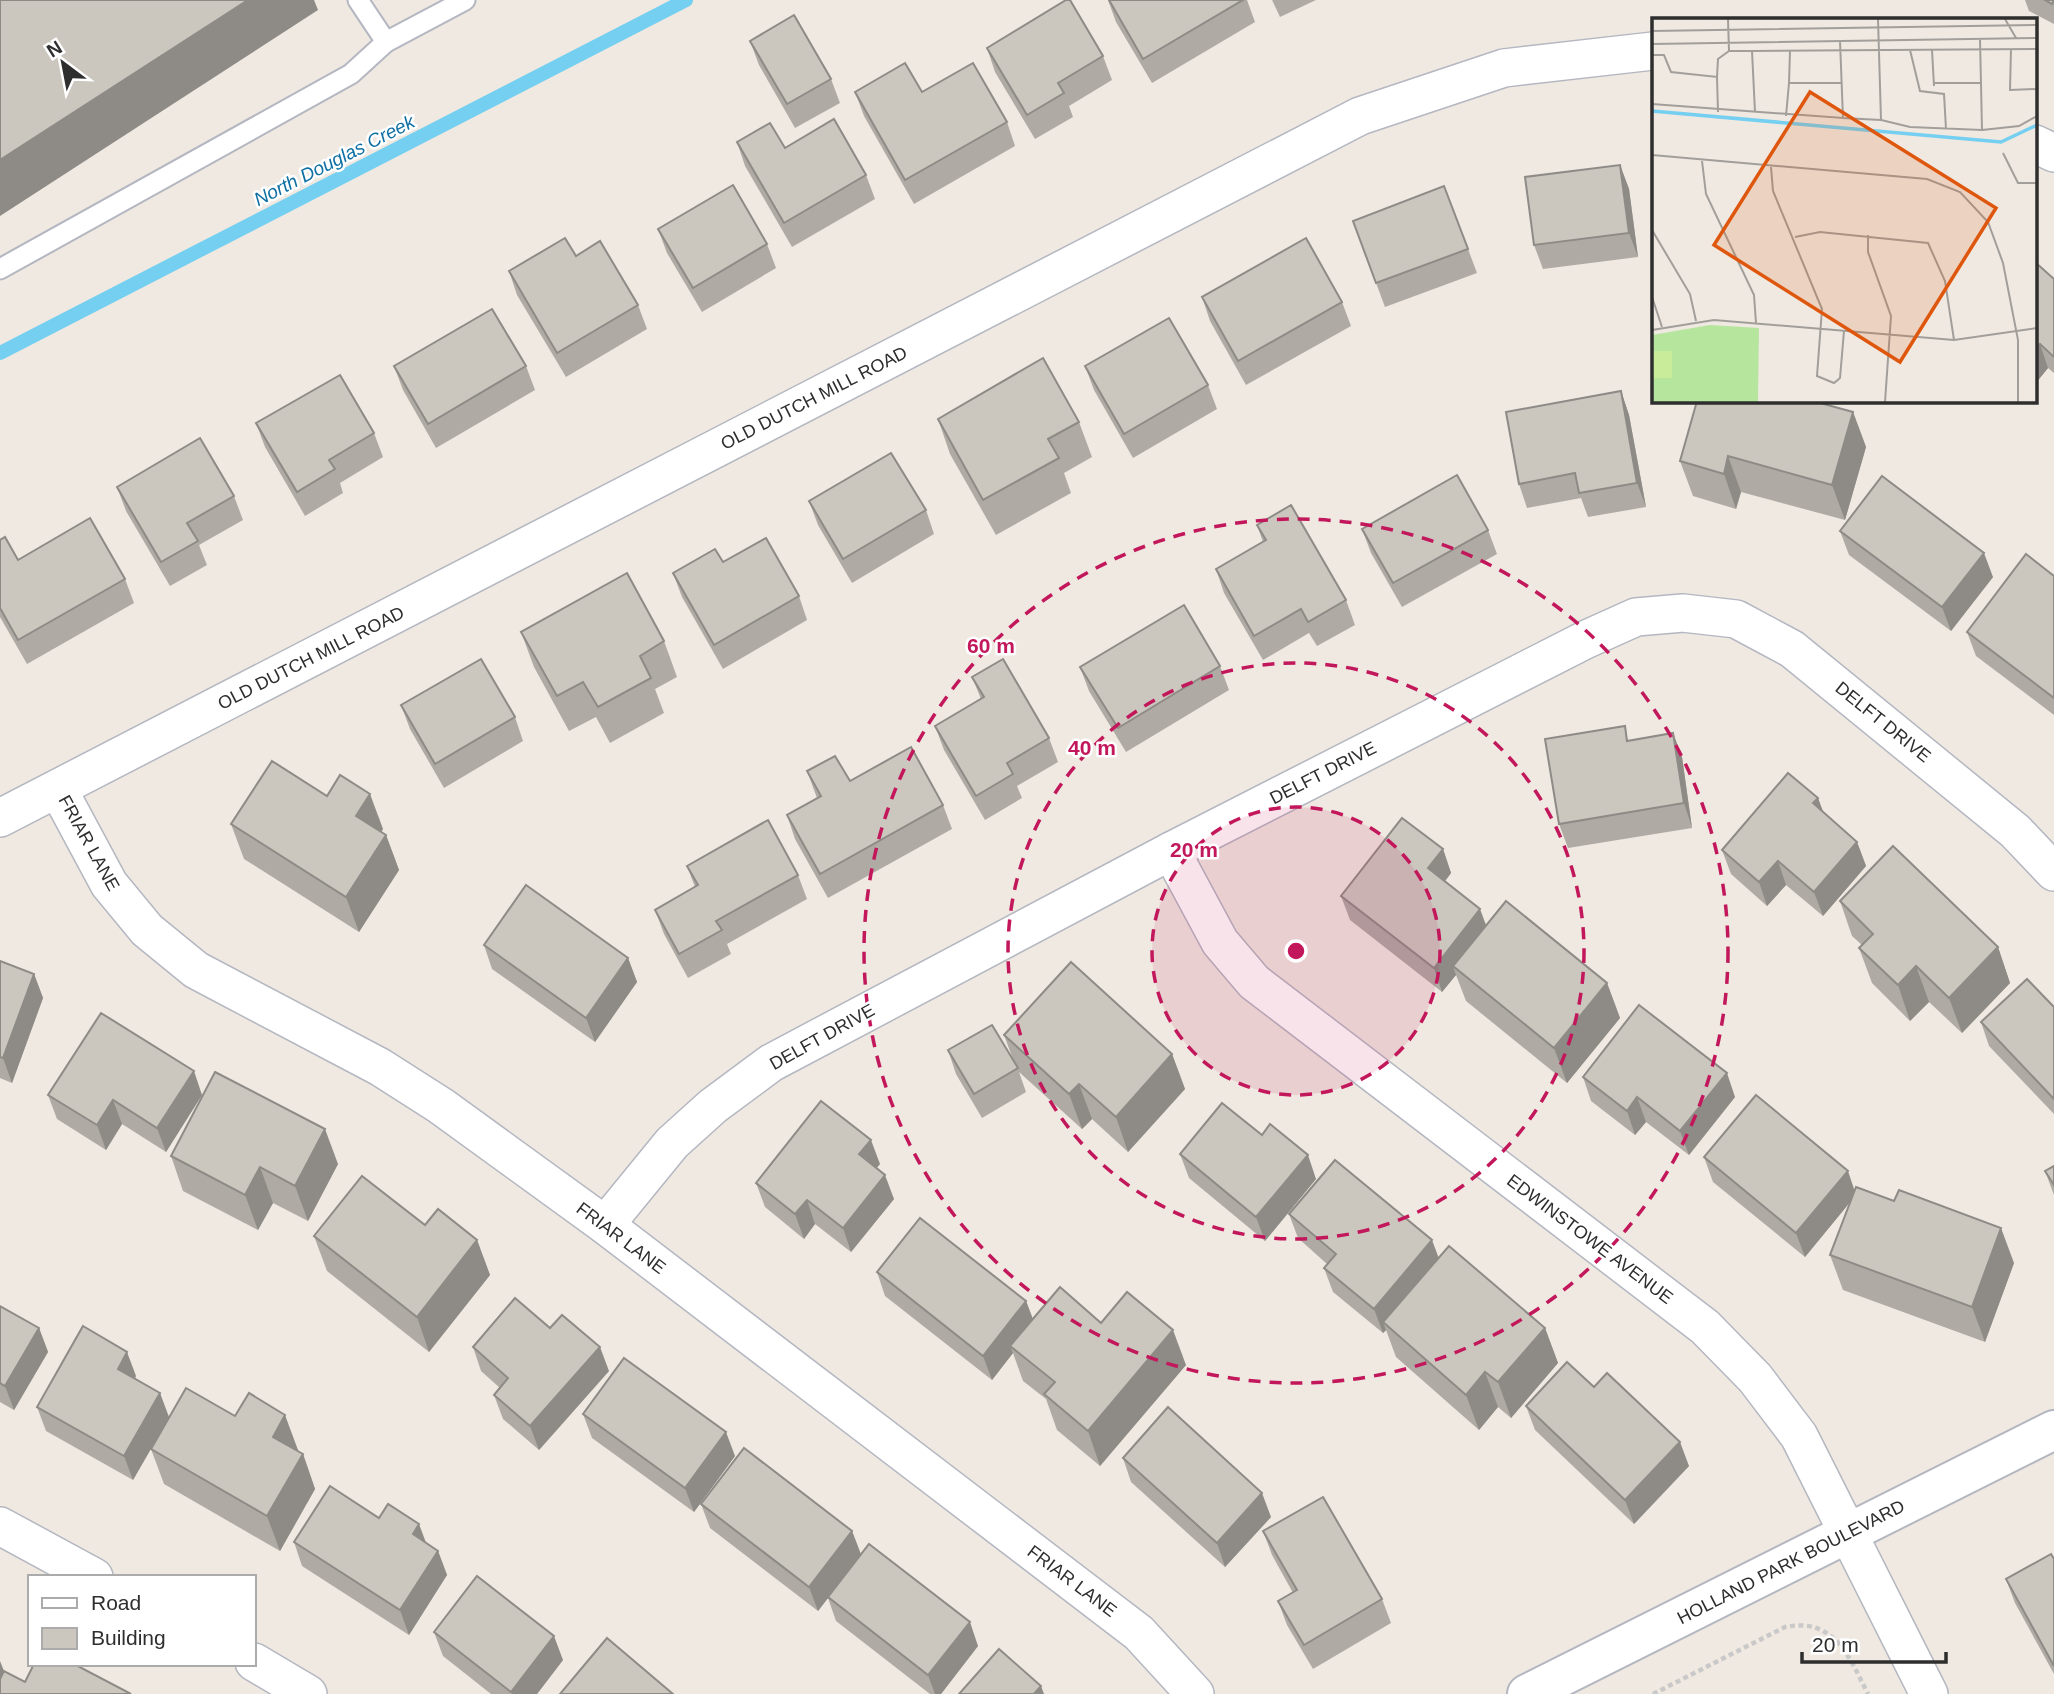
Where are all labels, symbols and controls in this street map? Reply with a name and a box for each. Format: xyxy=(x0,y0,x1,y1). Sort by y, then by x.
inset map xyxy=(1652,18,2036,402)
north arrow xyxy=(28,28,98,98)
text: N xyxy=(43,36,66,62)
water label: North Douglas Creek xyxy=(250,110,419,210)
street label: OLD DUTCH MILL ROAD xyxy=(718,342,910,454)
street label: OLD DUTCH MILL ROAD xyxy=(215,602,407,714)
text: 60 m xyxy=(967,634,1015,657)
street label: DELFT DRIVE xyxy=(1831,678,1935,766)
text: 40 m xyxy=(1068,736,1116,759)
street label: DELFT DRIVE xyxy=(1266,738,1380,808)
street label: FRIAR LANE xyxy=(55,792,123,894)
text: 20 m xyxy=(1170,838,1218,861)
centre of rings xyxy=(1284,939,1308,963)
street label: DELFT DRIVE xyxy=(766,1000,878,1074)
street label: EDWINSTOWE AVENUE xyxy=(1503,1170,1677,1308)
street label: FRIAR LANE xyxy=(573,1198,669,1278)
street label: HOLLAND PARK BOULEVARD xyxy=(1674,1496,1908,1628)
street label: FRIAR LANE xyxy=(1024,1541,1120,1621)
legend xyxy=(28,1575,256,1666)
text: Road xyxy=(91,1591,141,1614)
scale bar xyxy=(1802,1620,1946,1664)
text: Building xyxy=(91,1626,166,1649)
text: 20 m xyxy=(1812,1633,1859,1656)

